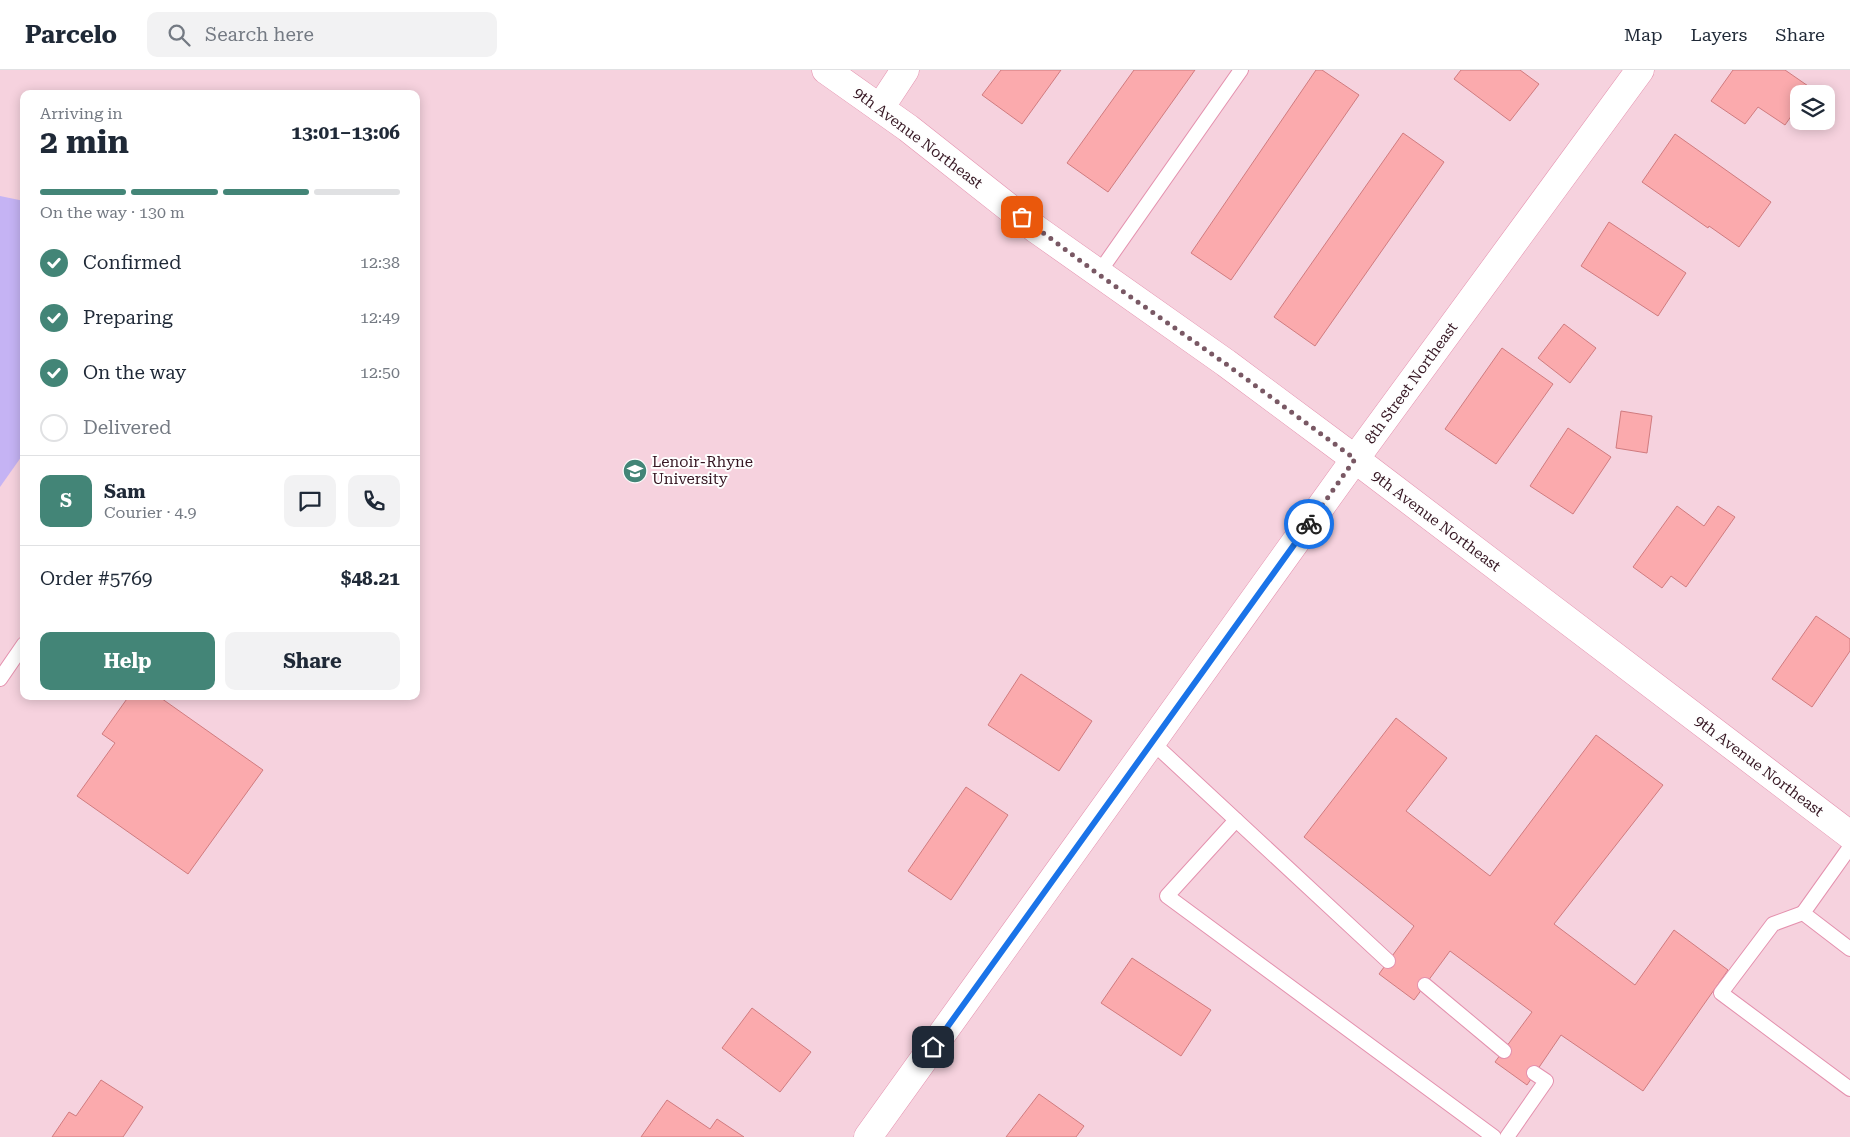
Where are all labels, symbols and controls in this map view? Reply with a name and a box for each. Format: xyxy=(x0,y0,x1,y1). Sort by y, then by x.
search box xyxy=(147,12,497,57)
text: Parcelo xyxy=(25,21,117,49)
icon: search xyxy=(165,21,193,49)
text: Search here xyxy=(205,23,314,46)
text: Map xyxy=(1624,24,1663,45)
text: Layers xyxy=(1691,24,1747,45)
text: Share xyxy=(1775,24,1825,45)
street label: 9th Avenue Northeast xyxy=(850,84,986,193)
map controls xyxy=(1790,85,1835,130)
button: layers xyxy=(1790,85,1835,130)
text: Arriving in xyxy=(40,104,123,123)
text: 13:01–13:06 xyxy=(291,121,400,144)
text: 2 min xyxy=(40,123,129,161)
pin xyxy=(1001,196,1043,238)
text: On the way · 130 m xyxy=(40,203,185,222)
icon: bag xyxy=(1008,203,1036,231)
icon: check xyxy=(40,249,68,277)
text: Confirmed xyxy=(83,251,181,274)
text: 12:38 xyxy=(360,253,400,272)
icon: check xyxy=(40,304,68,332)
text: Preparing xyxy=(83,306,173,329)
text: 12:49 xyxy=(360,308,400,327)
street label: 8th Street Northeast xyxy=(1361,318,1461,447)
icon: check xyxy=(40,359,68,387)
text: On the way xyxy=(83,361,186,384)
text: 12:50 xyxy=(360,363,400,382)
text: Delivered xyxy=(83,416,171,439)
place label: Lenoir-Rhyne University xyxy=(652,453,753,488)
school or university icon: Lenoir-Rhyne University xyxy=(622,458,648,484)
street label: 9th Avenue Northeast xyxy=(1368,467,1504,576)
button: chat xyxy=(284,475,336,527)
button: phone xyxy=(348,475,400,527)
text: Sam xyxy=(104,480,146,503)
text: S xyxy=(60,489,72,512)
courier xyxy=(1284,499,1334,549)
text: Courier · 4.9 xyxy=(104,503,197,522)
icon: bike xyxy=(1295,510,1323,538)
text: Order #5769 xyxy=(40,567,152,590)
text: $48.21 xyxy=(341,567,400,590)
button: Help xyxy=(40,632,215,690)
button: Share xyxy=(225,632,400,690)
street label: 9th Avenue Northeast xyxy=(1691,712,1827,821)
pin xyxy=(912,1026,954,1068)
icon: home xyxy=(919,1033,947,1061)

